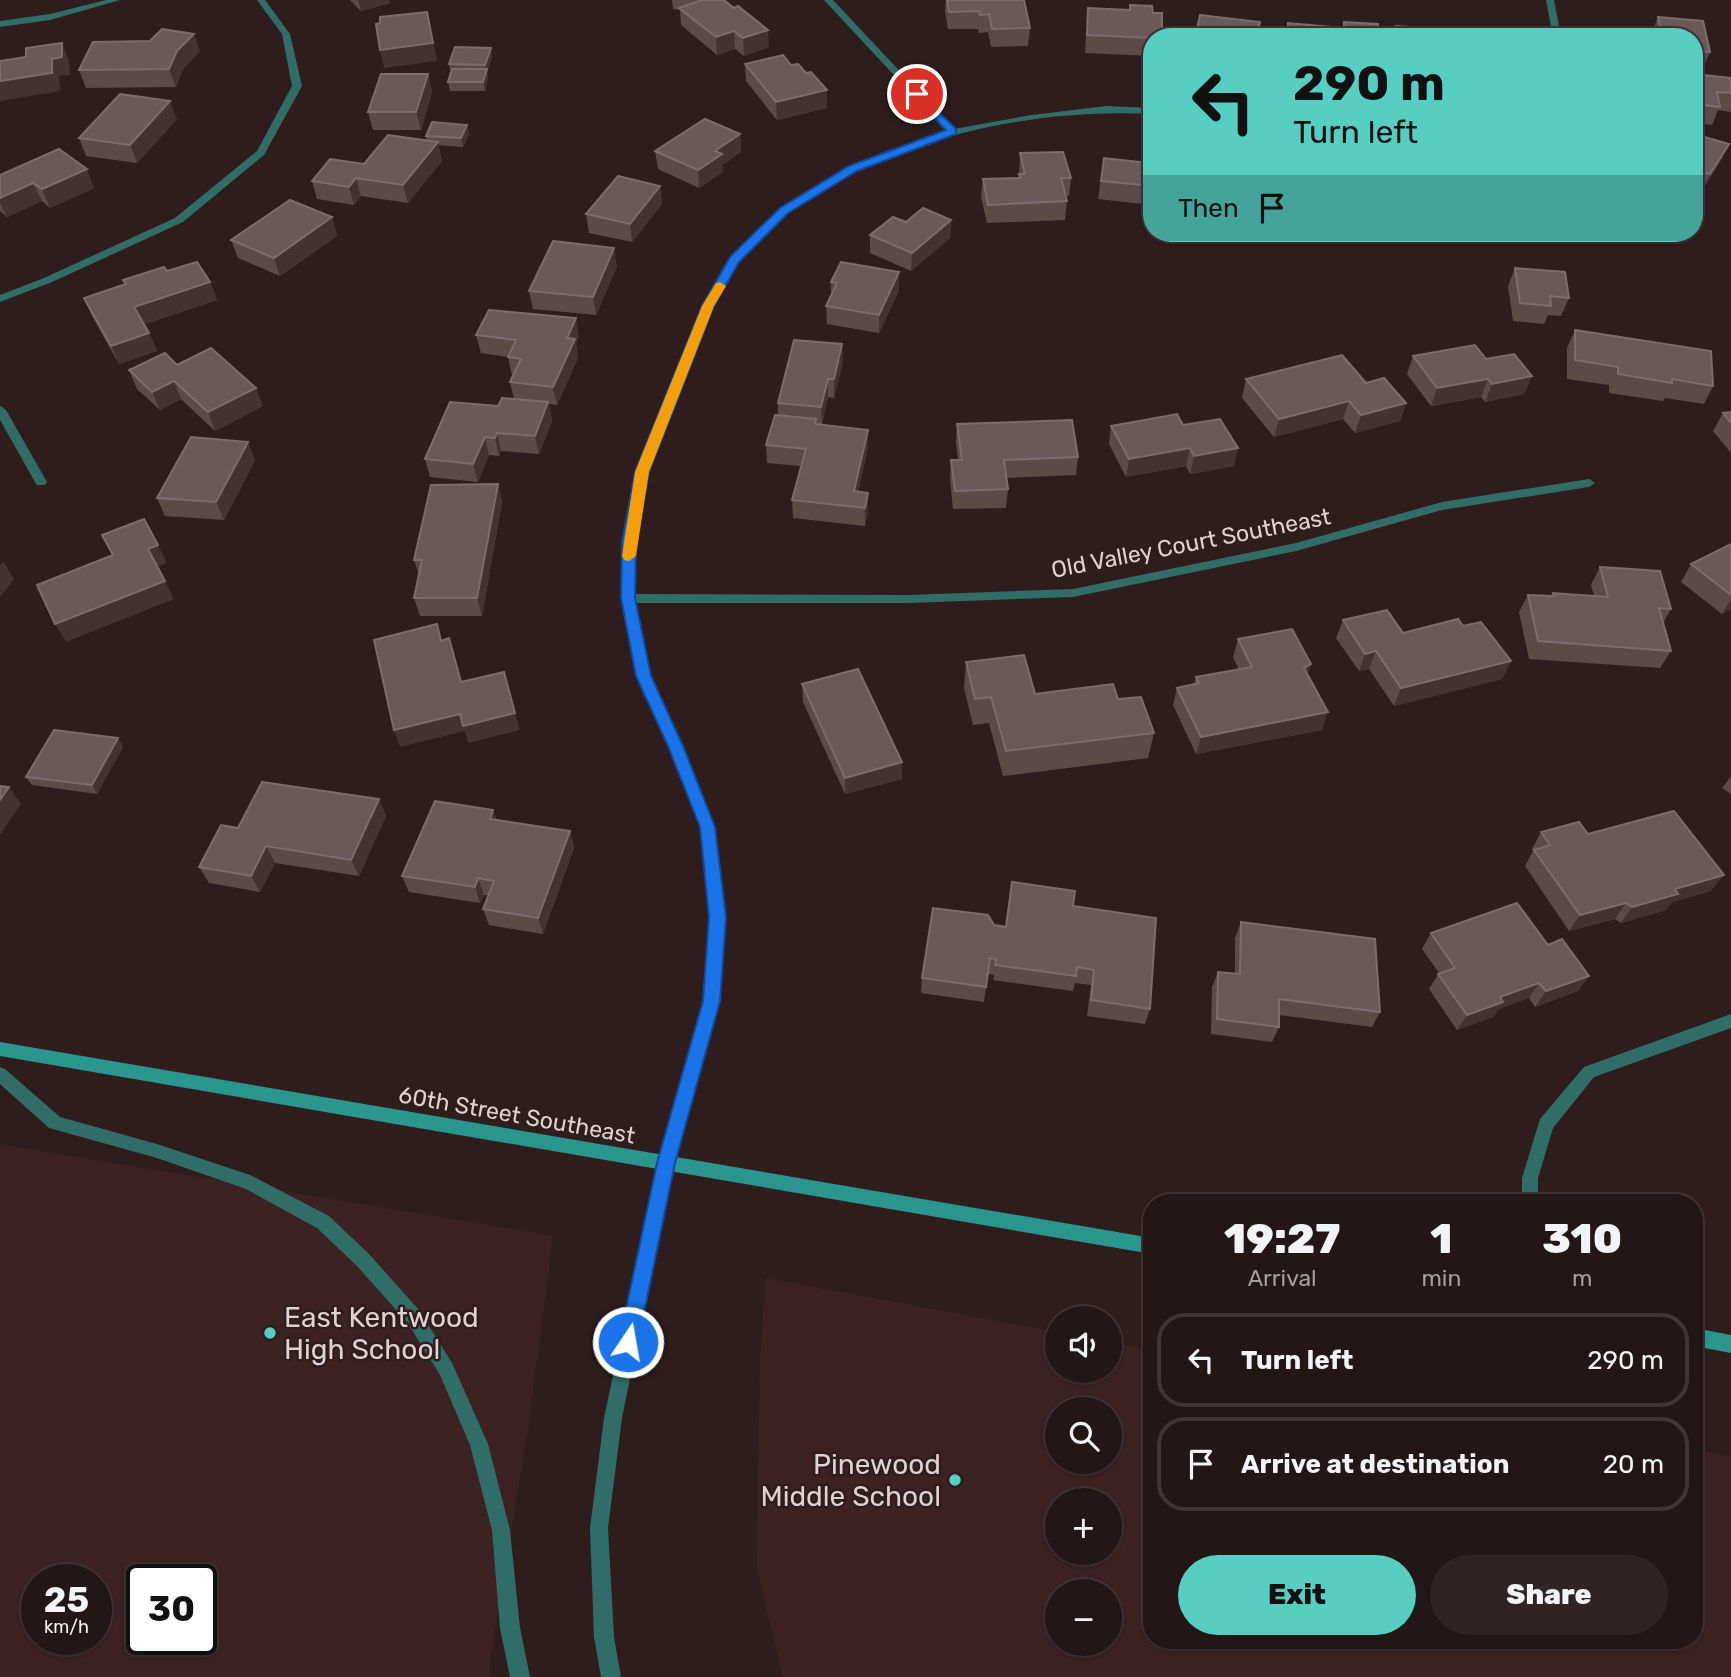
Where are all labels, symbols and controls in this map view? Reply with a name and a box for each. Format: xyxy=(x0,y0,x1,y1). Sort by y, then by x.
text: 290 m xyxy=(1293,54,1445,112)
icon: left xyxy=(1178,56,1269,147)
pin xyxy=(887,64,947,124)
icon: arrive xyxy=(898,75,936,113)
text: Turn left xyxy=(1293,113,1418,151)
icon: arrive xyxy=(1253,189,1291,227)
text: Then xyxy=(1178,193,1239,224)
street label: Old Valley Court Southeast xyxy=(1049,502,1333,584)
street label: 60th Street Southeast xyxy=(396,1080,638,1150)
text: 19:27 xyxy=(1224,1214,1340,1264)
text: 1 xyxy=(1430,1214,1452,1264)
text: 310 xyxy=(1542,1214,1622,1264)
text: Arrival xyxy=(1248,1264,1317,1292)
text: min xyxy=(1421,1264,1461,1292)
text: m xyxy=(1572,1264,1592,1292)
place label: East Kentwood High School xyxy=(284,1301,479,1366)
position arrow xyxy=(591,1305,665,1379)
map controls xyxy=(1045,1306,1122,1656)
button: sound xyxy=(1045,1306,1122,1383)
marker: East Kentwood High School xyxy=(262,1325,278,1341)
icon: left xyxy=(1182,1341,1220,1379)
text: Turn left xyxy=(1241,1345,1353,1376)
text: 290 m xyxy=(1587,1345,1664,1376)
button: search xyxy=(1045,1397,1122,1474)
icon: arrive xyxy=(1182,1445,1220,1483)
place label: Pinewood Middle School xyxy=(760,1448,941,1513)
text: Arrive at destination xyxy=(1241,1449,1509,1480)
text: 20 m xyxy=(1603,1449,1664,1480)
marker: Pinewood Middle School xyxy=(947,1472,963,1488)
button: + xyxy=(1045,1488,1122,1565)
button: Exit xyxy=(1178,1555,1416,1635)
button: Share xyxy=(1430,1555,1668,1635)
speed limit sign: 30 xyxy=(126,1564,217,1655)
text: 25 xyxy=(44,1579,89,1621)
button: − xyxy=(1045,1579,1122,1656)
text: km/h xyxy=(44,1616,89,1638)

